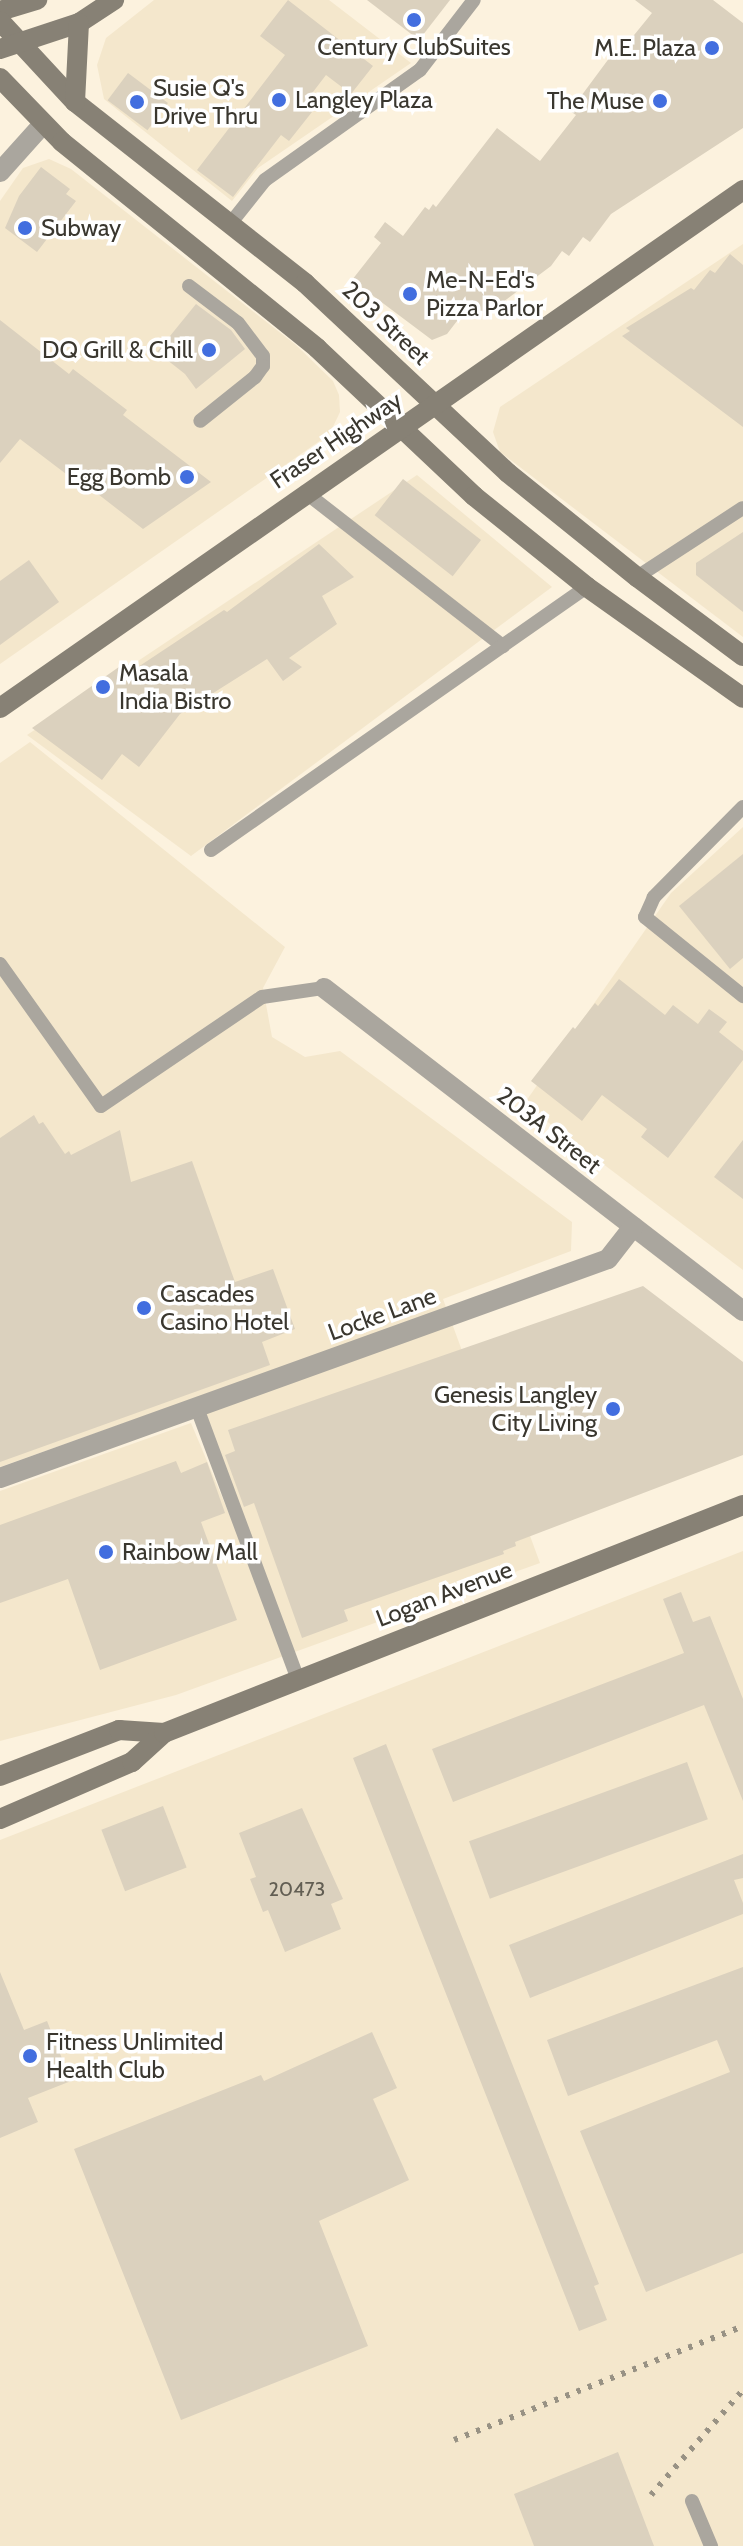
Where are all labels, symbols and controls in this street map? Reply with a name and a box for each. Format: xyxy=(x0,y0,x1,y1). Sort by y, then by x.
marker: Century ClubSuites xyxy=(405,11,423,29)
place label: Century ClubSuites xyxy=(317,33,511,61)
place label: M.E. Plaza xyxy=(594,34,696,62)
marker: M.E. Plaza xyxy=(703,39,721,57)
place label: Susie Q's Drive Thru xyxy=(153,74,258,130)
place label: Langley Plaza xyxy=(295,86,433,114)
place label: The Muse xyxy=(547,87,644,115)
marker: Langley Plaza xyxy=(270,91,288,109)
marker: The Muse xyxy=(651,92,669,110)
marker: Susie Q's Drive Thru xyxy=(128,93,146,111)
place label: Subway xyxy=(41,214,121,242)
marker: Subway xyxy=(16,219,34,237)
place label: Me-N-Ed's Pizza Parlor xyxy=(426,266,543,322)
street label: 203 Street xyxy=(336,275,436,371)
marker: Me-N-Ed's Pizza Parlor xyxy=(401,285,419,303)
place label: DQ Grill & Chill xyxy=(42,336,193,364)
marker: DQ Grill & Chill xyxy=(200,341,218,359)
street label: Fraser Highway xyxy=(265,385,407,495)
place label: Egg Bomb xyxy=(67,463,171,491)
marker: Egg Bomb xyxy=(178,468,196,486)
place label: Masala India Bistro xyxy=(119,659,231,715)
marker: Masala India Bistro xyxy=(94,678,112,696)
street label: 203A Street xyxy=(491,1080,607,1180)
place label: Cascades Casino Hotel xyxy=(160,1280,289,1336)
street label: Locke Lane xyxy=(324,1281,440,1347)
marker: Cascades Casino Hotel xyxy=(135,1299,153,1317)
place label: Genesis Langley City Living xyxy=(434,1381,597,1437)
marker: Genesis Langley City Living xyxy=(604,1400,622,1418)
place label: Rainbow Mall xyxy=(122,1538,258,1566)
marker: Rainbow Mall xyxy=(97,1543,115,1561)
street label: Logan Avenue xyxy=(372,1555,516,1633)
house number: 20473 xyxy=(269,1877,325,1901)
place label: Fitness Unlimited Health Club xyxy=(46,2028,223,2084)
marker: Fitness Unlimited Health Club xyxy=(21,2047,39,2065)

